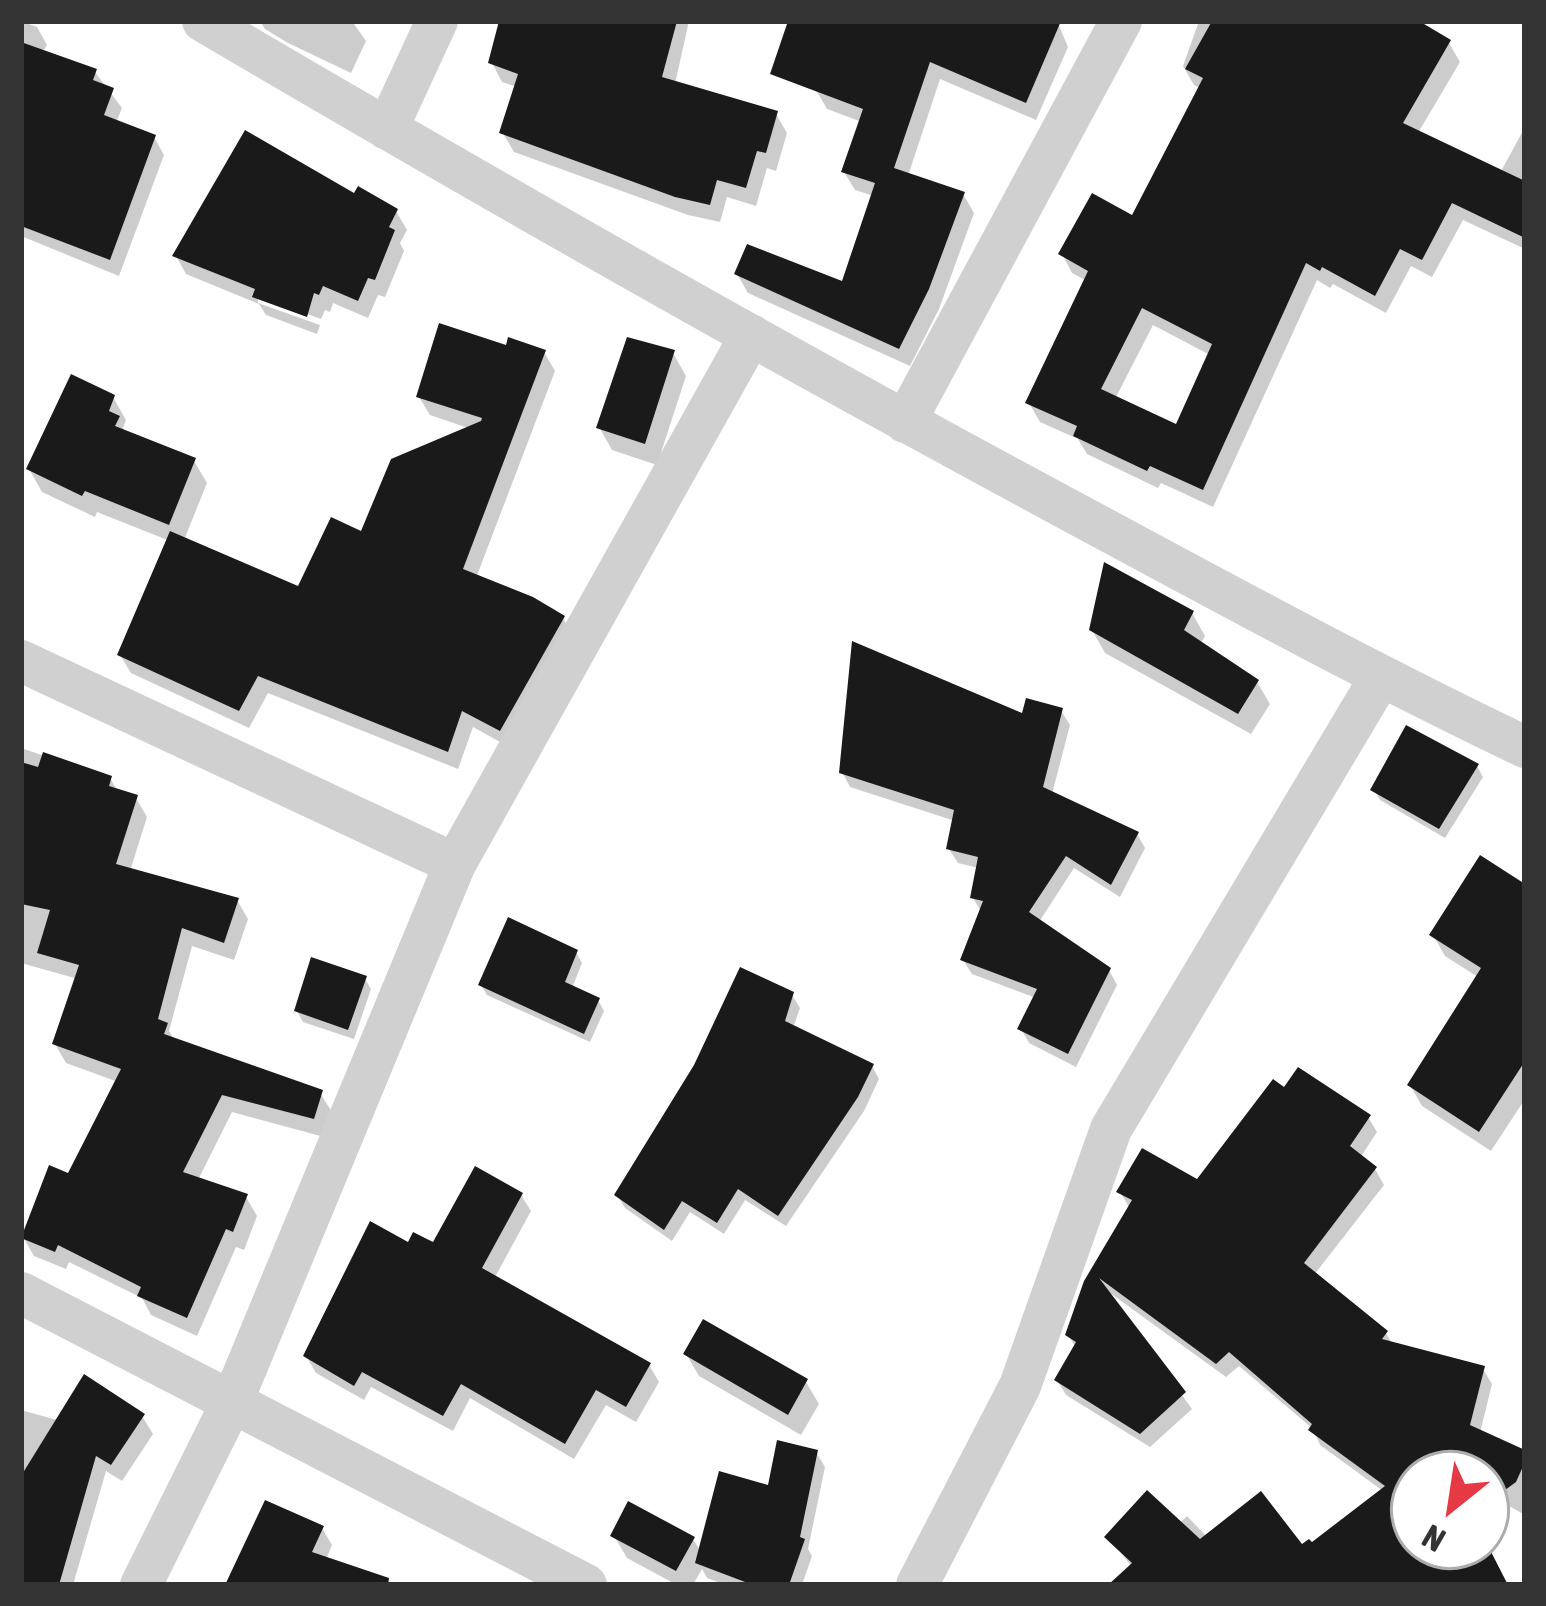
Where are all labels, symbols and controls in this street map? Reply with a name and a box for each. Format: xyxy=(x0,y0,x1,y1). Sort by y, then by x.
north arrow xyxy=(1390,1450,1510,1570)
text: N xyxy=(1416,1517,1451,1560)

